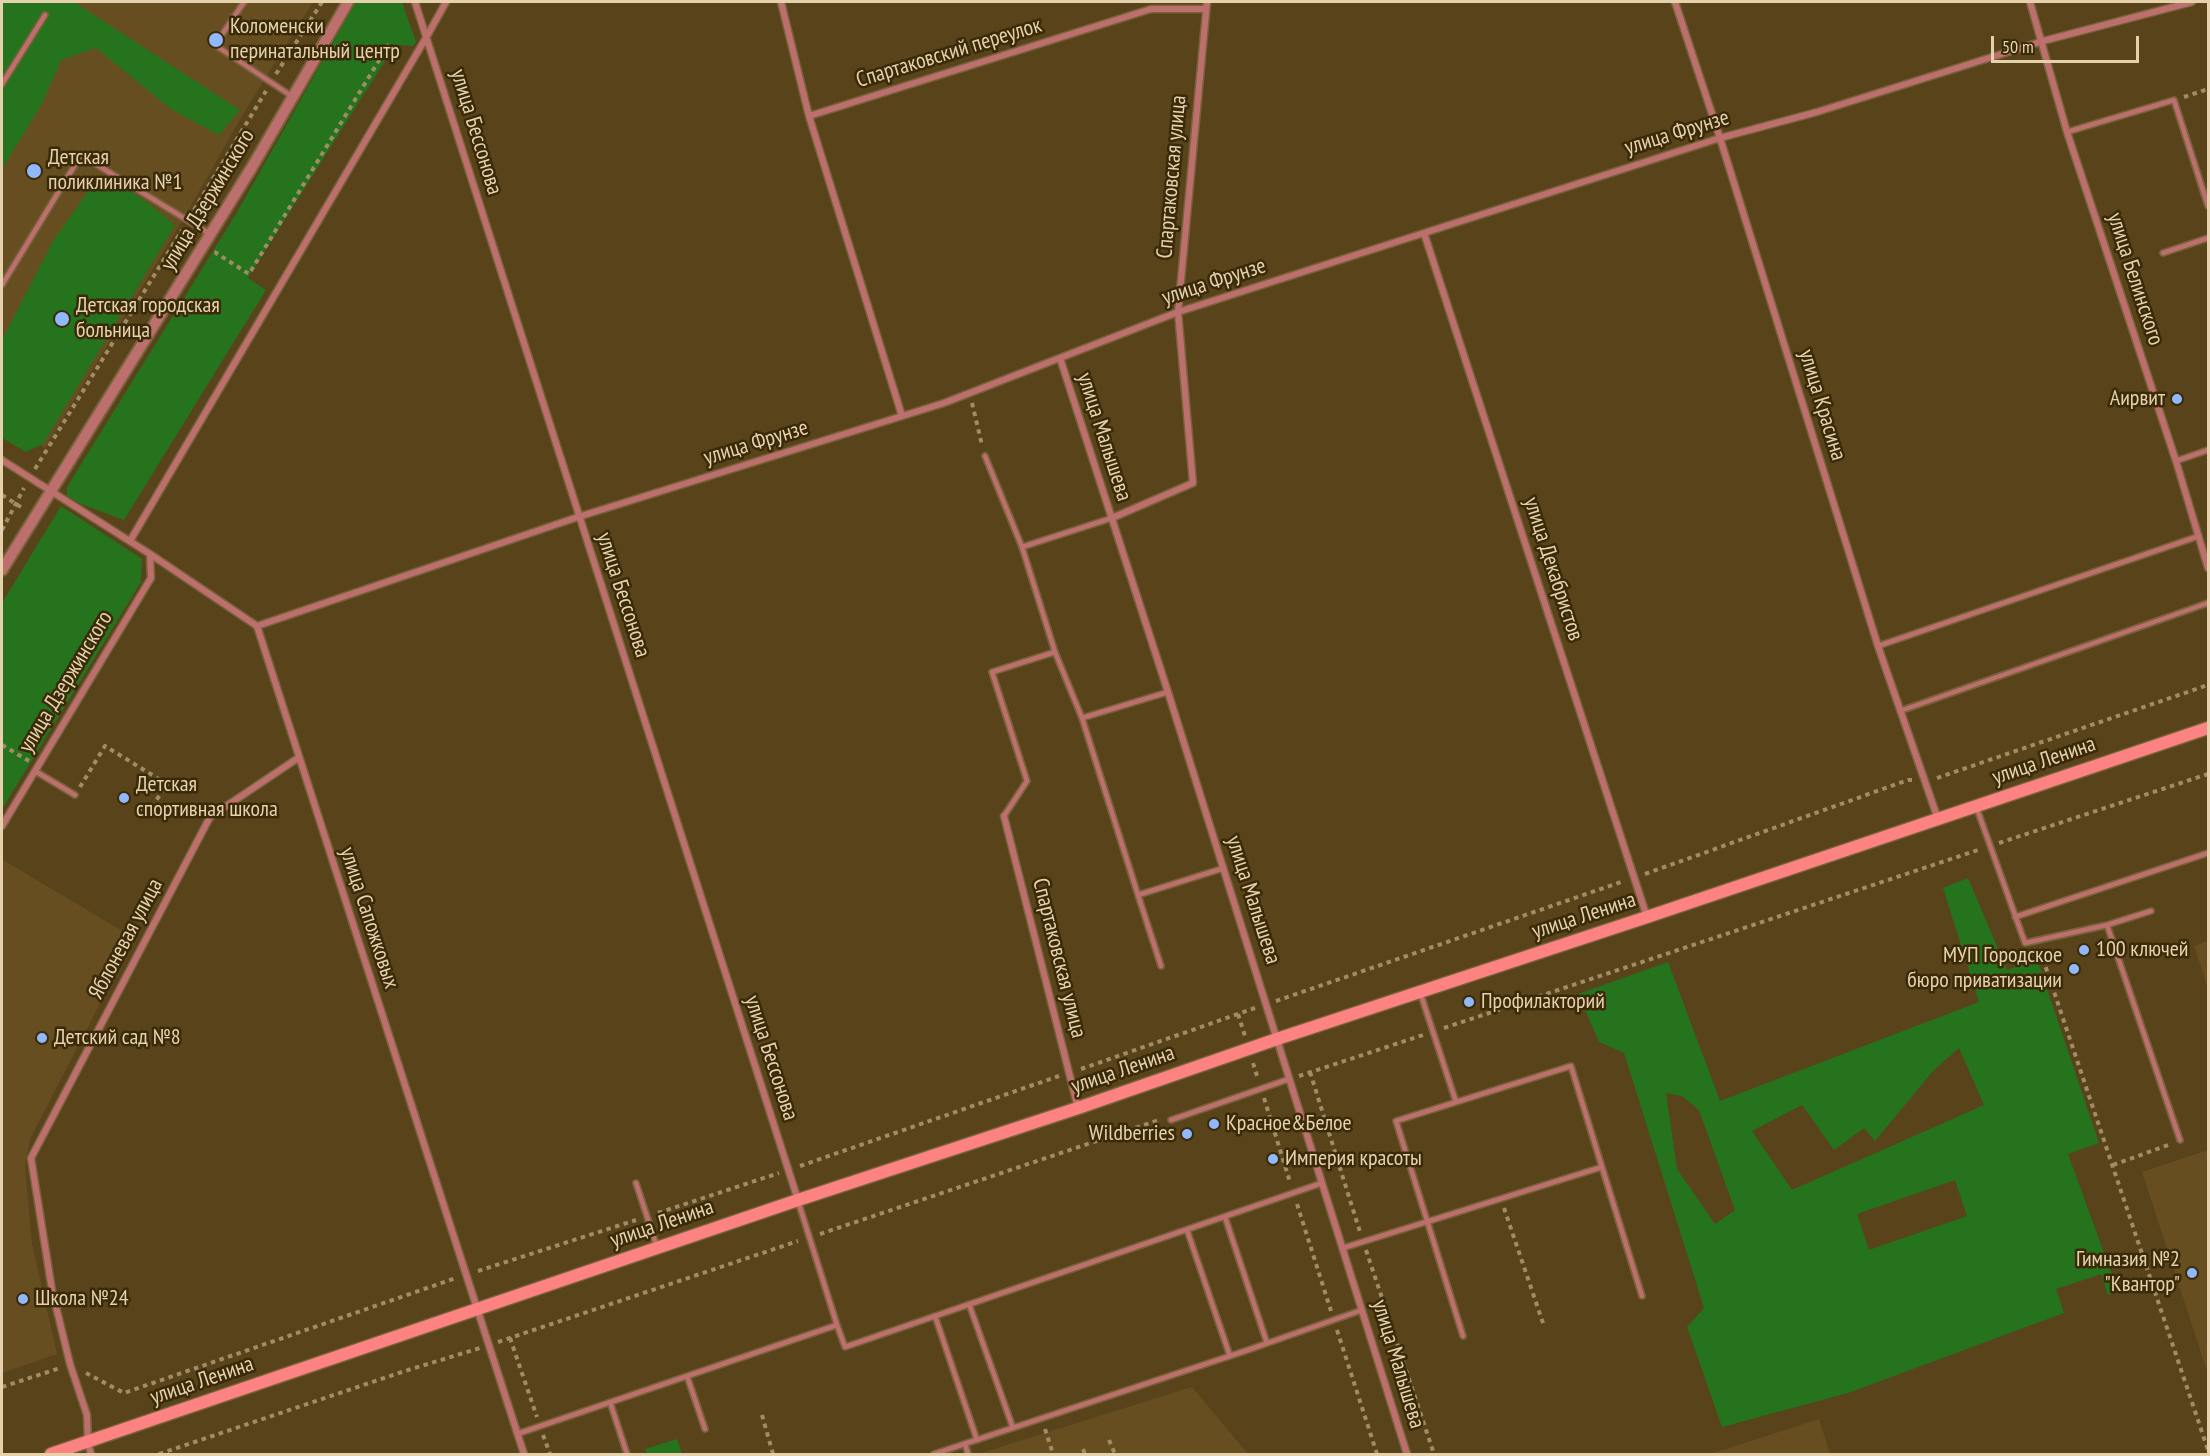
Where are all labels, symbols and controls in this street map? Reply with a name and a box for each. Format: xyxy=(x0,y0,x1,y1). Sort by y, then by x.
street label: Спартаковский переулок xyxy=(853,12,1045,94)
place label: Коломенски перинатальный центр xyxy=(230,14,400,66)
scale bar xyxy=(1994,24,2142,62)
marker: Коломенски перинатальный центр xyxy=(207,31,225,49)
text: 50 m xyxy=(2002,35,2034,58)
street label: улица Бессонова xyxy=(444,66,508,198)
street label: Спартаковская улица xyxy=(1152,94,1192,260)
street label: улица Фрунзе xyxy=(1622,105,1732,161)
street label: улица Дзержинского xyxy=(155,124,261,276)
place label: Детская поликлиника №1 xyxy=(48,145,182,196)
marker: Детская поликлиника №1 xyxy=(25,162,43,180)
street label: улица Белинского xyxy=(2101,209,2169,349)
street label: улица Фрунзе xyxy=(1159,253,1269,311)
place label: Детская городская больница xyxy=(76,293,220,344)
marker: Детская городская больница xyxy=(53,310,71,328)
street label: улица Красина xyxy=(1793,346,1851,464)
street label: улица Малышева xyxy=(1071,370,1137,504)
place label: Аирвит xyxy=(2110,386,2165,412)
marker: Аирвит xyxy=(2170,392,2184,406)
street label: улица Фрунзе xyxy=(701,415,811,471)
street label: улица Декабристов xyxy=(1517,494,1589,644)
street label: улица Бессонова xyxy=(590,529,656,661)
street label: улица Дзержинского xyxy=(13,606,119,758)
street label: улица Ленина xyxy=(1989,731,2099,791)
place label: Детская спортивная школа xyxy=(136,772,278,824)
marker: Детская спортивная школа xyxy=(117,791,131,805)
street label: улица Малышева xyxy=(1220,833,1286,967)
street label: улица Сапожковых xyxy=(334,844,404,992)
street label: Яблоневая улица xyxy=(83,874,169,1004)
street label: Спартаковская улица xyxy=(1026,875,1092,1041)
street label: улица Ленина xyxy=(1529,887,1639,945)
place label: 100 ключей xyxy=(2096,937,2188,963)
place label: МУП Городское бюро приватизации xyxy=(1907,943,2062,994)
marker: 100 ключей xyxy=(2077,943,2091,957)
marker: МУП Городское бюро приватизации xyxy=(2067,962,2081,976)
place label: Профилакторий xyxy=(1481,989,1605,1015)
street label: улица Бессонова xyxy=(738,992,804,1124)
marker: Профилакторий xyxy=(1462,995,1476,1009)
place label: Детский сад №8 xyxy=(54,1025,181,1051)
marker: Детский сад №8 xyxy=(35,1031,49,1045)
street label: улица Ленина xyxy=(1068,1040,1178,1100)
place label: Красное&Белое xyxy=(1226,1111,1352,1137)
marker: Красное&Белое xyxy=(1207,1117,1221,1131)
place label: Wildberries xyxy=(1089,1121,1175,1147)
marker: Wildberries xyxy=(1180,1127,1194,1141)
place label: Империя красоты xyxy=(1285,1146,1422,1172)
marker: Империя красоты xyxy=(1266,1152,1280,1166)
street label: улица Ленина xyxy=(607,1194,717,1254)
place label: Гимназия №2 "Квантор" xyxy=(2076,1247,2180,1298)
marker: Гимназия №2 "Квантор" xyxy=(2185,1266,2199,1280)
place label: Школа №24 xyxy=(35,1286,129,1312)
marker: Школа №24 xyxy=(16,1292,30,1306)
street label: улица Малышева xyxy=(1366,1296,1430,1432)
street label: улица Ленина xyxy=(147,1351,257,1411)

